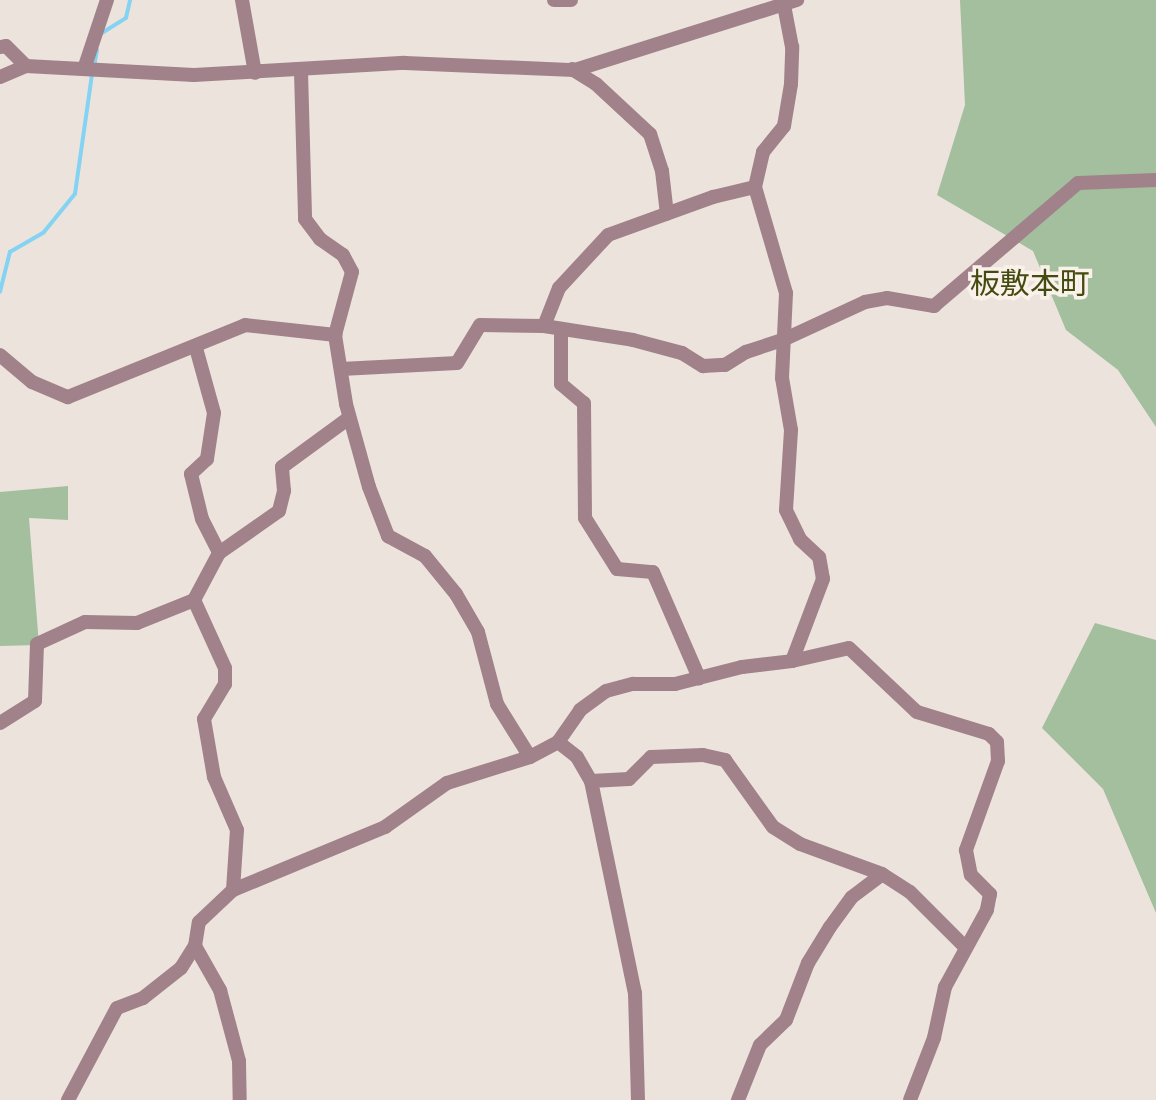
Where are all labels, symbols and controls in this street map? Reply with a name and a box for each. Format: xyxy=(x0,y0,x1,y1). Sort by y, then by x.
district label: 板敷本町 xyxy=(970,266,1090,302)

